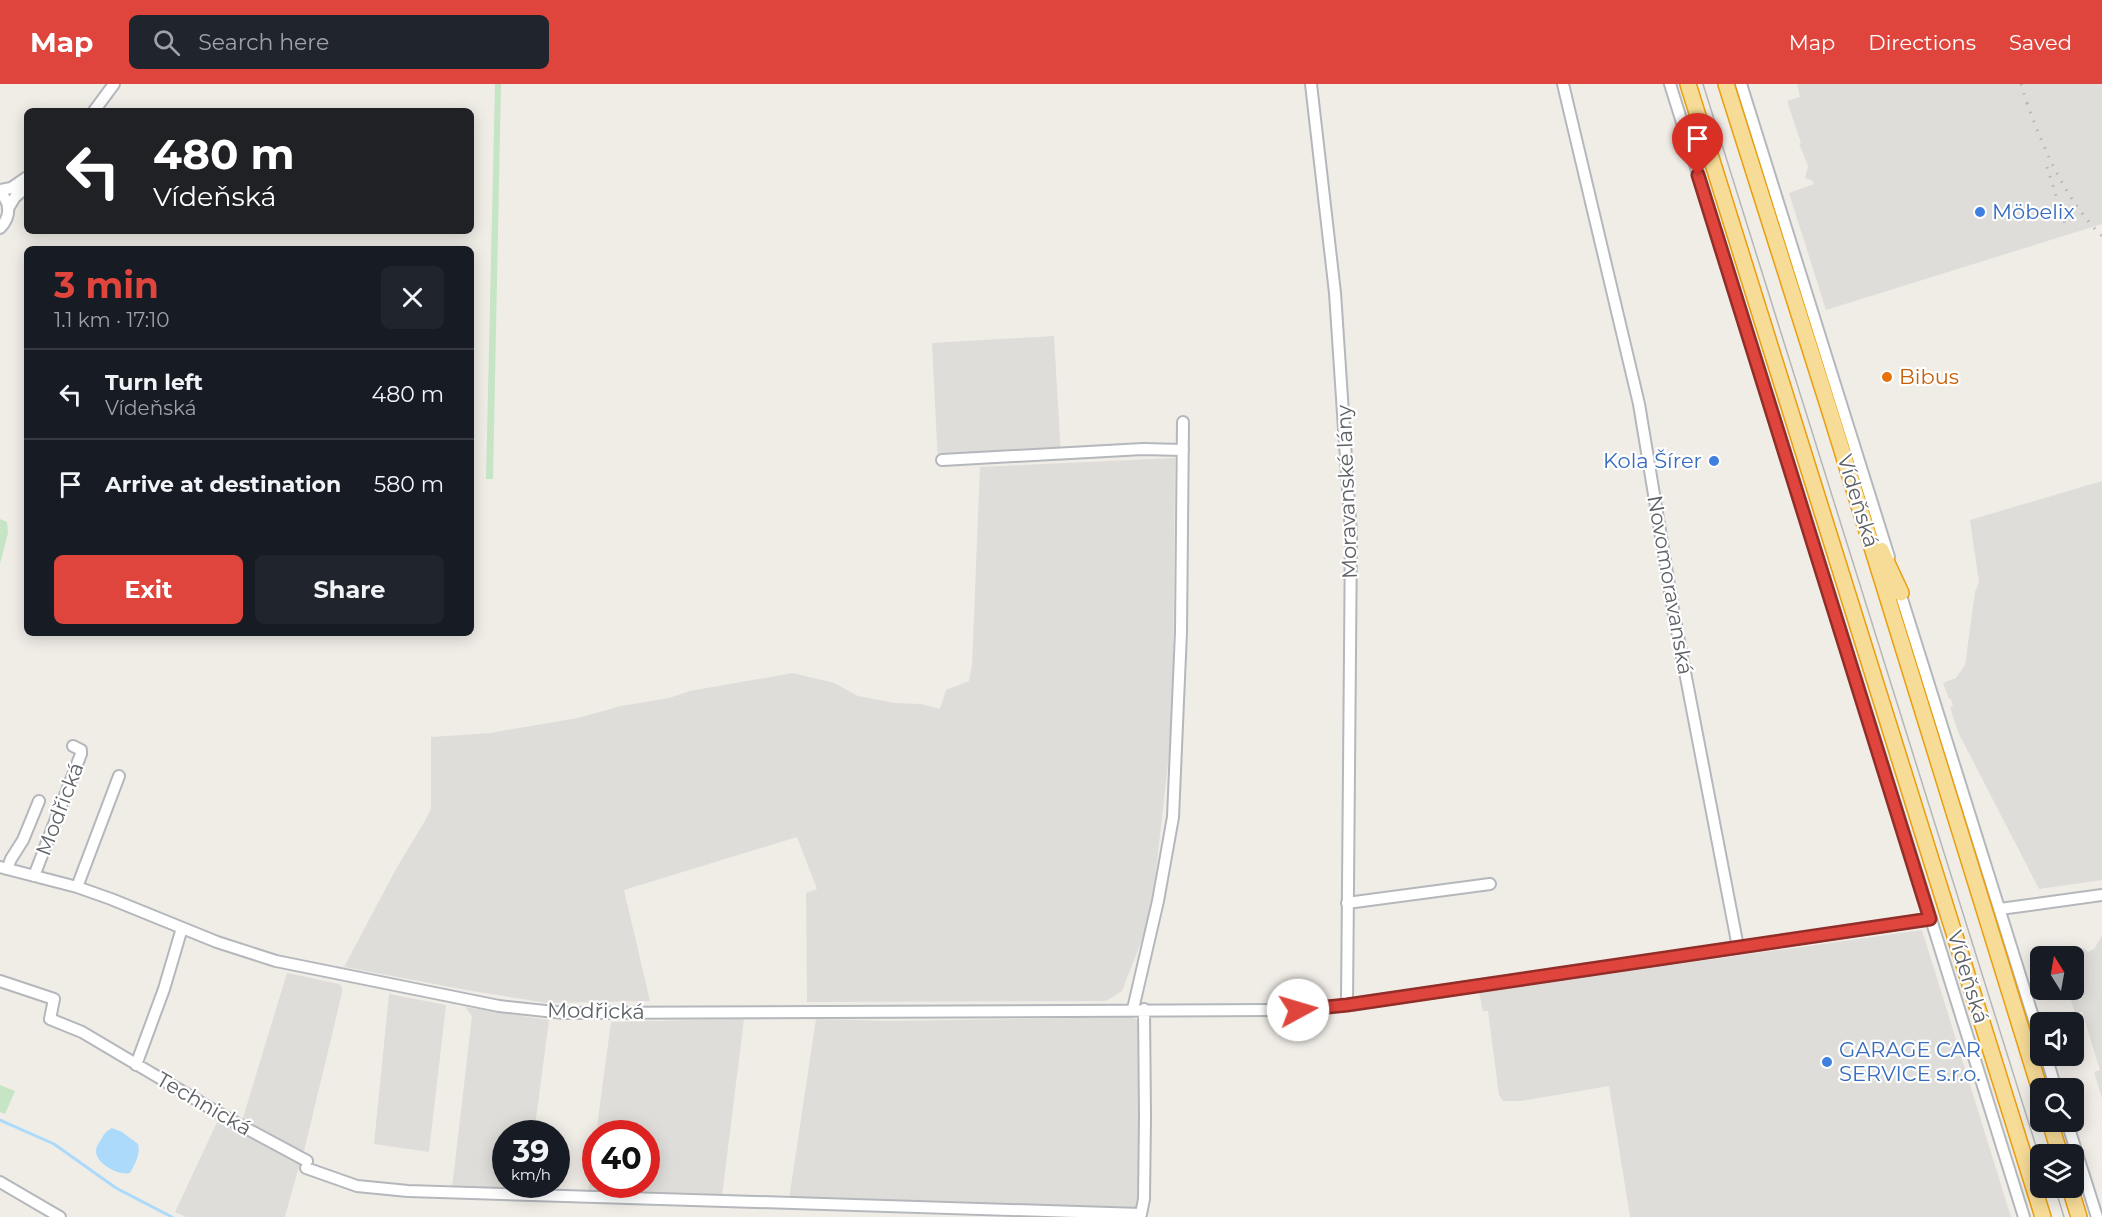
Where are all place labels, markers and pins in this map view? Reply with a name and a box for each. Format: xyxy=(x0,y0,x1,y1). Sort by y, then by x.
pin xyxy=(1672,113,1723,175)
place label: Möbelix xyxy=(1992,199,2075,224)
marker: Möbelix xyxy=(1973,205,1987,219)
place label: Bibus xyxy=(1899,364,1959,389)
marker: Bibus xyxy=(1880,370,1894,384)
place label: Kola Šírer xyxy=(1603,448,1702,473)
marker: Kola Šírer xyxy=(1707,454,1721,468)
place label: GARAGE CAR SERVICE s.r.o. xyxy=(1839,1037,1981,1086)
marker: GARAGE CAR SERVICE s.r.o. xyxy=(1820,1055,1834,1069)

